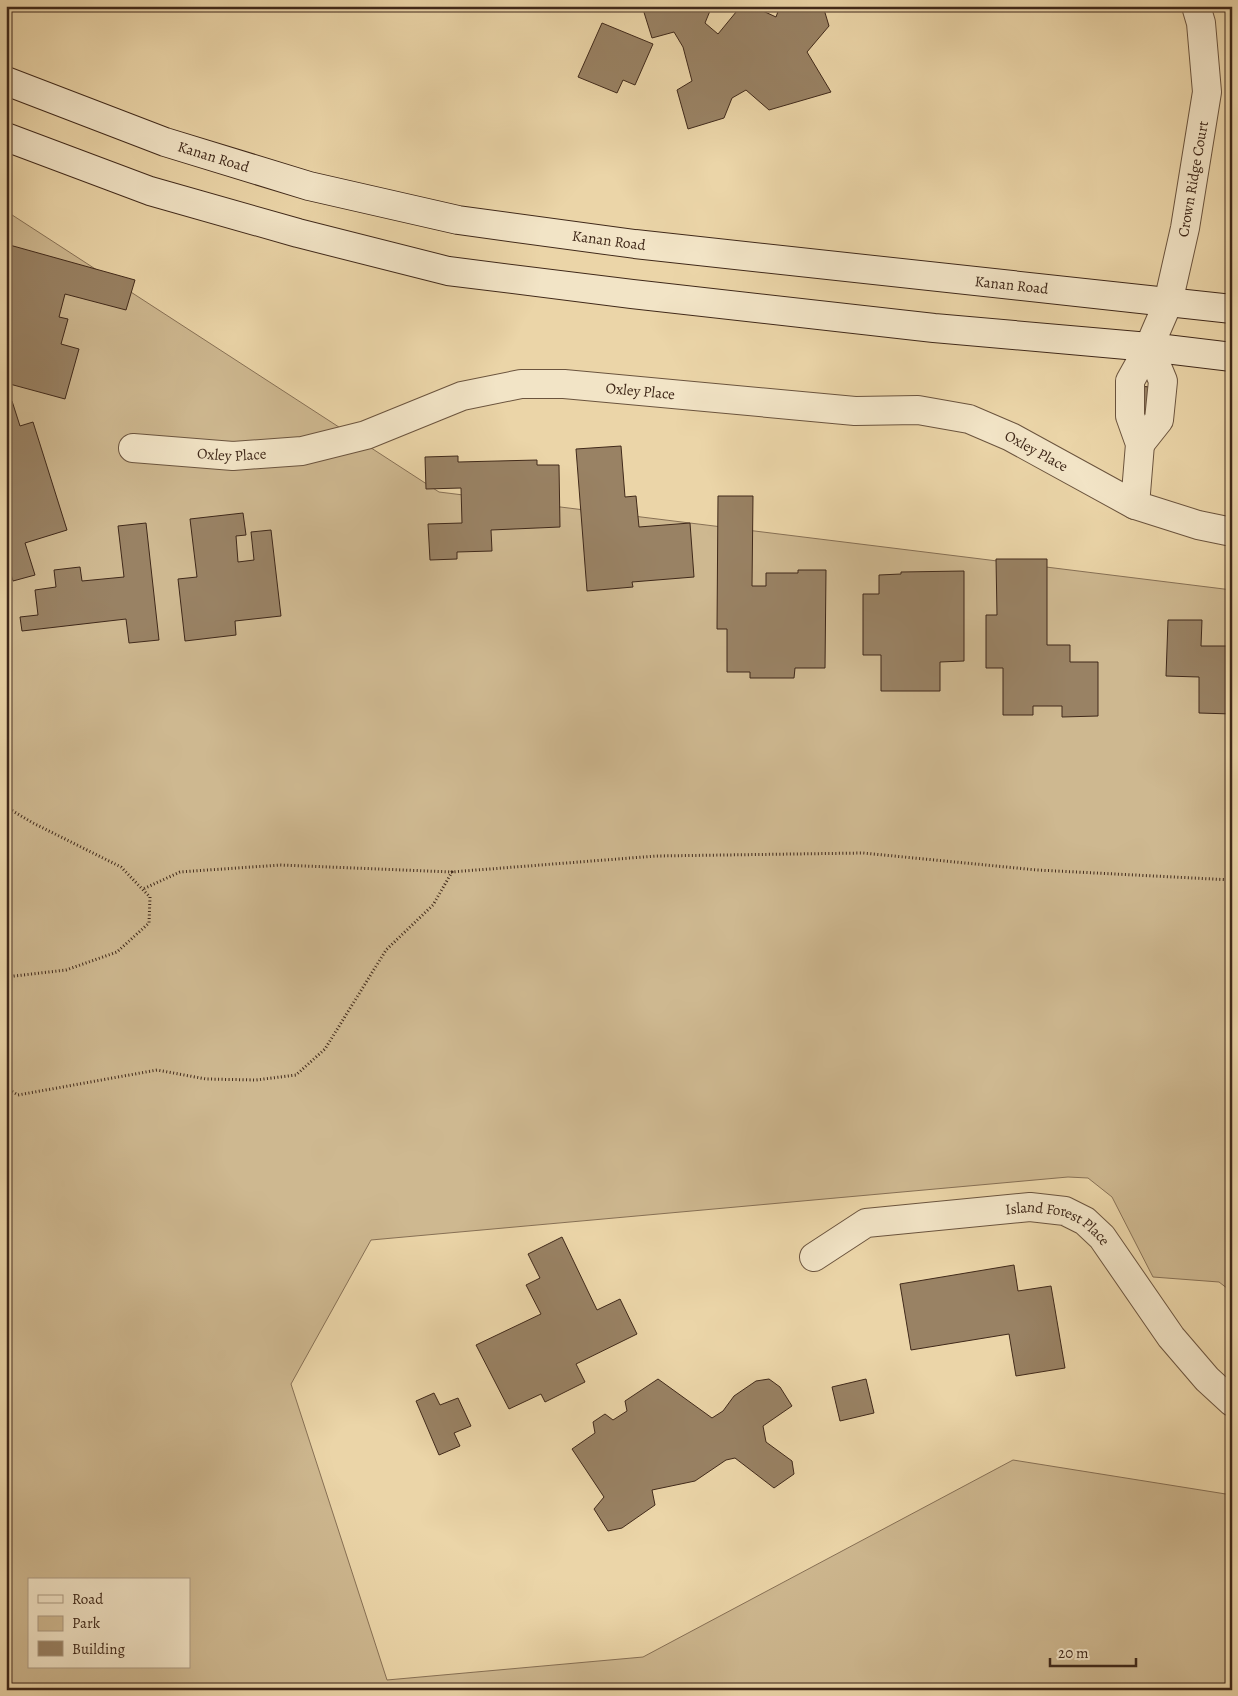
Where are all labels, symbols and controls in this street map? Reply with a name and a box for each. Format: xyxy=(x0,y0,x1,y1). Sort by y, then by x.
street label: Crown Ridge Court xyxy=(1173,119,1213,239)
street label: Kanan Road xyxy=(175,136,253,177)
street label: Kanan Road xyxy=(571,226,648,255)
street label: Kanan Road xyxy=(974,271,1050,299)
street label: Oxley Place xyxy=(605,378,676,404)
street label: Oxley Place xyxy=(1002,426,1072,477)
street label: Oxley Place xyxy=(196,443,267,466)
street label: Island Forest Place xyxy=(1004,1197,1115,1250)
legend xyxy=(28,1578,190,1668)
text: Road xyxy=(72,1589,104,1609)
text: Park xyxy=(72,1613,101,1633)
scale bar xyxy=(1050,1636,1137,1668)
text: Building xyxy=(72,1639,125,1659)
text: 20 m xyxy=(1058,1643,1089,1663)

